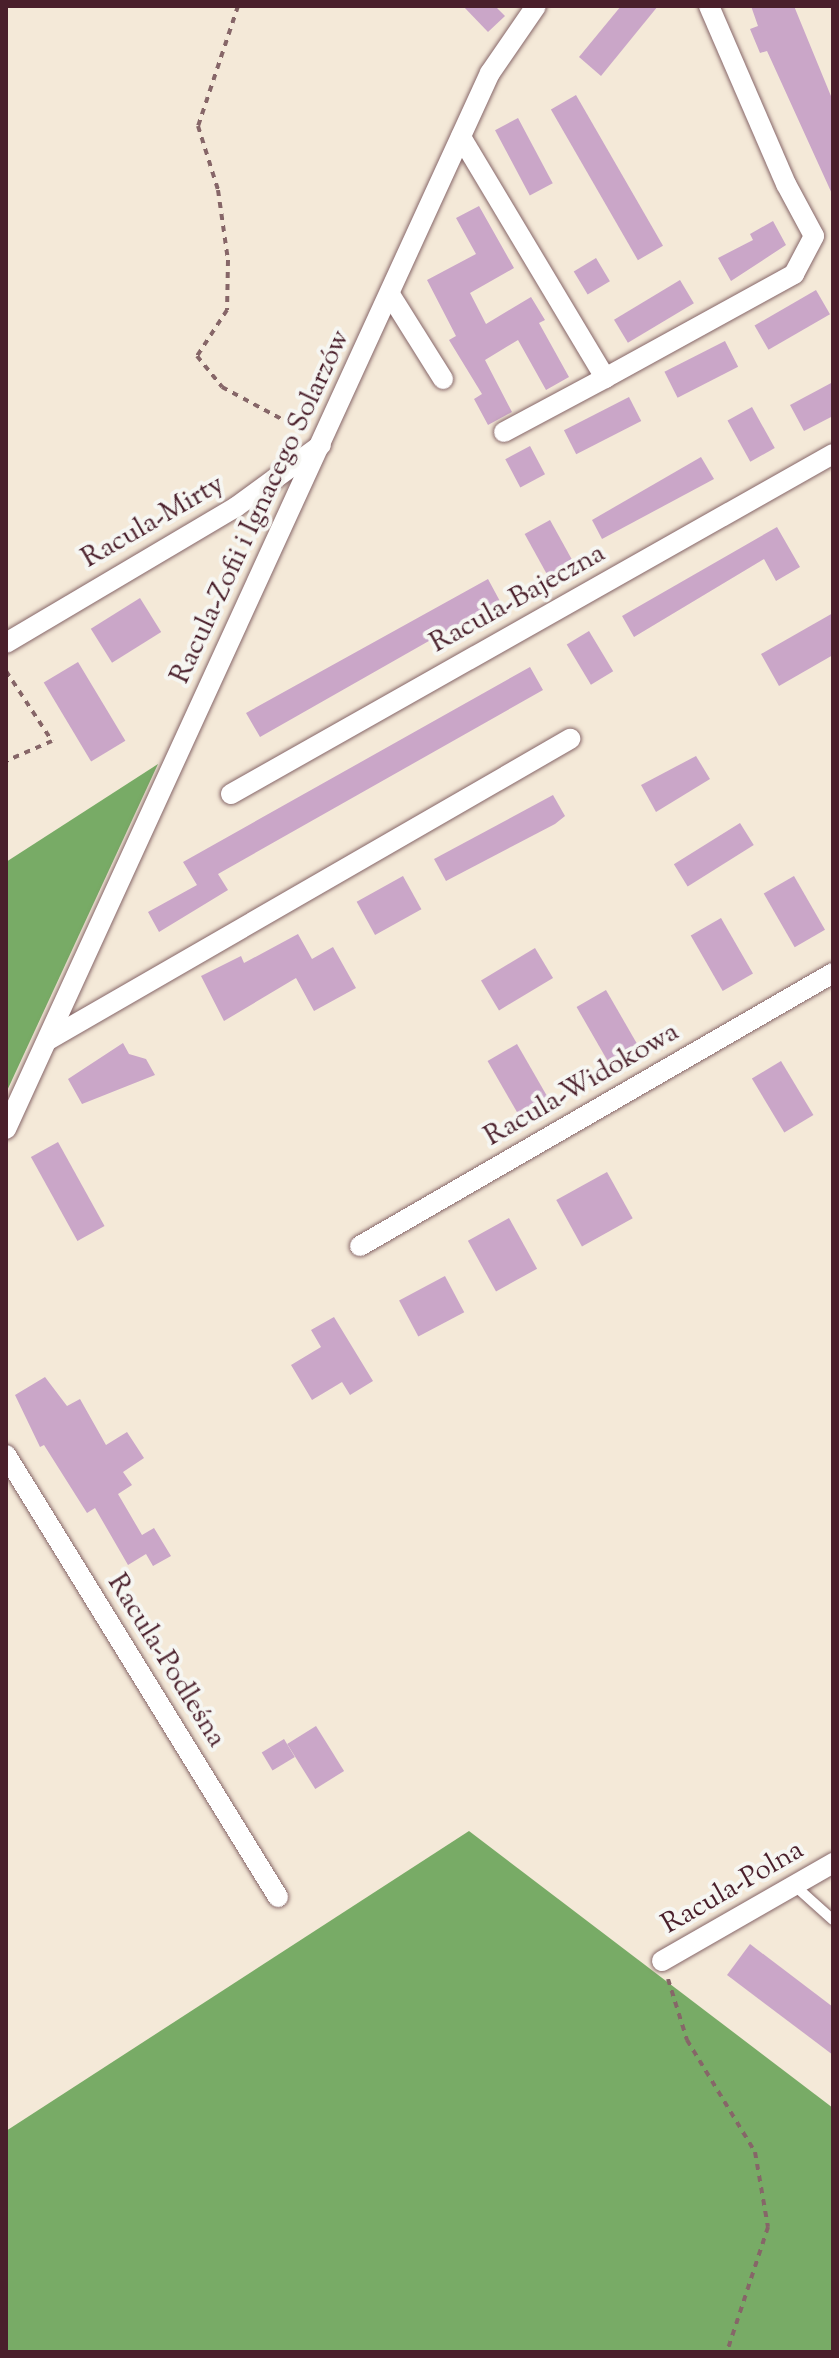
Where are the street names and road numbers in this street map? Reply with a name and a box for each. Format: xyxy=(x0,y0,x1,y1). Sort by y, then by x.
street label: Racula-Zofii i Ignacego Solarzów xyxy=(164,325,358,689)
street label: Racula-Mirty xyxy=(76,468,230,576)
street label: Racula-Bajeczna xyxy=(425,537,611,661)
street label: Racula-Widokowa xyxy=(479,1016,685,1154)
street label: Racula-Podleśna xyxy=(99,1568,233,1754)
street label: Racula-Polna xyxy=(656,1834,810,1942)

